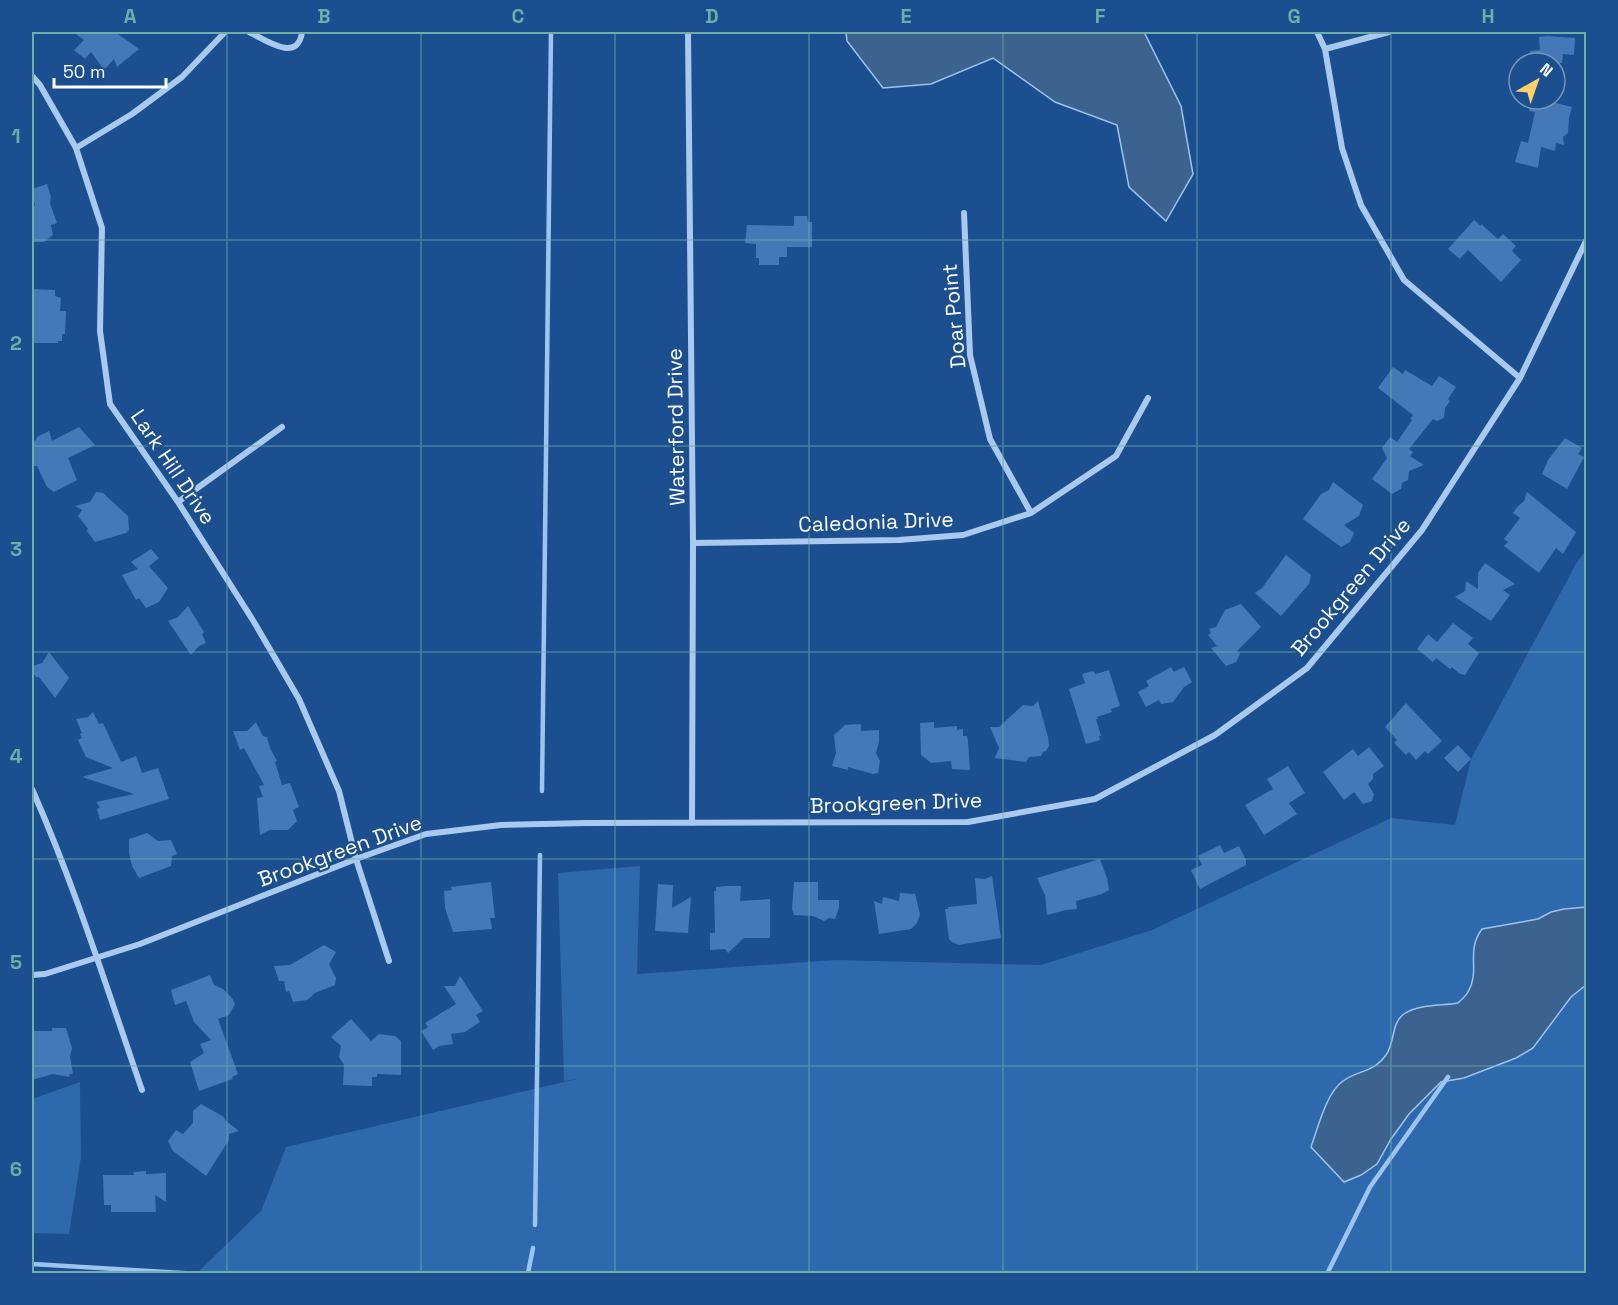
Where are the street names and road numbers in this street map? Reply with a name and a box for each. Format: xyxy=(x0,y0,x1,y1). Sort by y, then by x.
street label: Doar Point xyxy=(935,263,972,369)
street label: Waterford Drive xyxy=(661,348,690,506)
street label: Lark Hill Drive xyxy=(125,404,222,529)
street label: Caledonia Drive xyxy=(798,505,954,538)
street label: Brookgreen Drive xyxy=(1285,512,1416,661)
street label: Brookgreen Drive xyxy=(809,786,983,819)
street label: Brookgreen Drive xyxy=(254,808,426,893)

